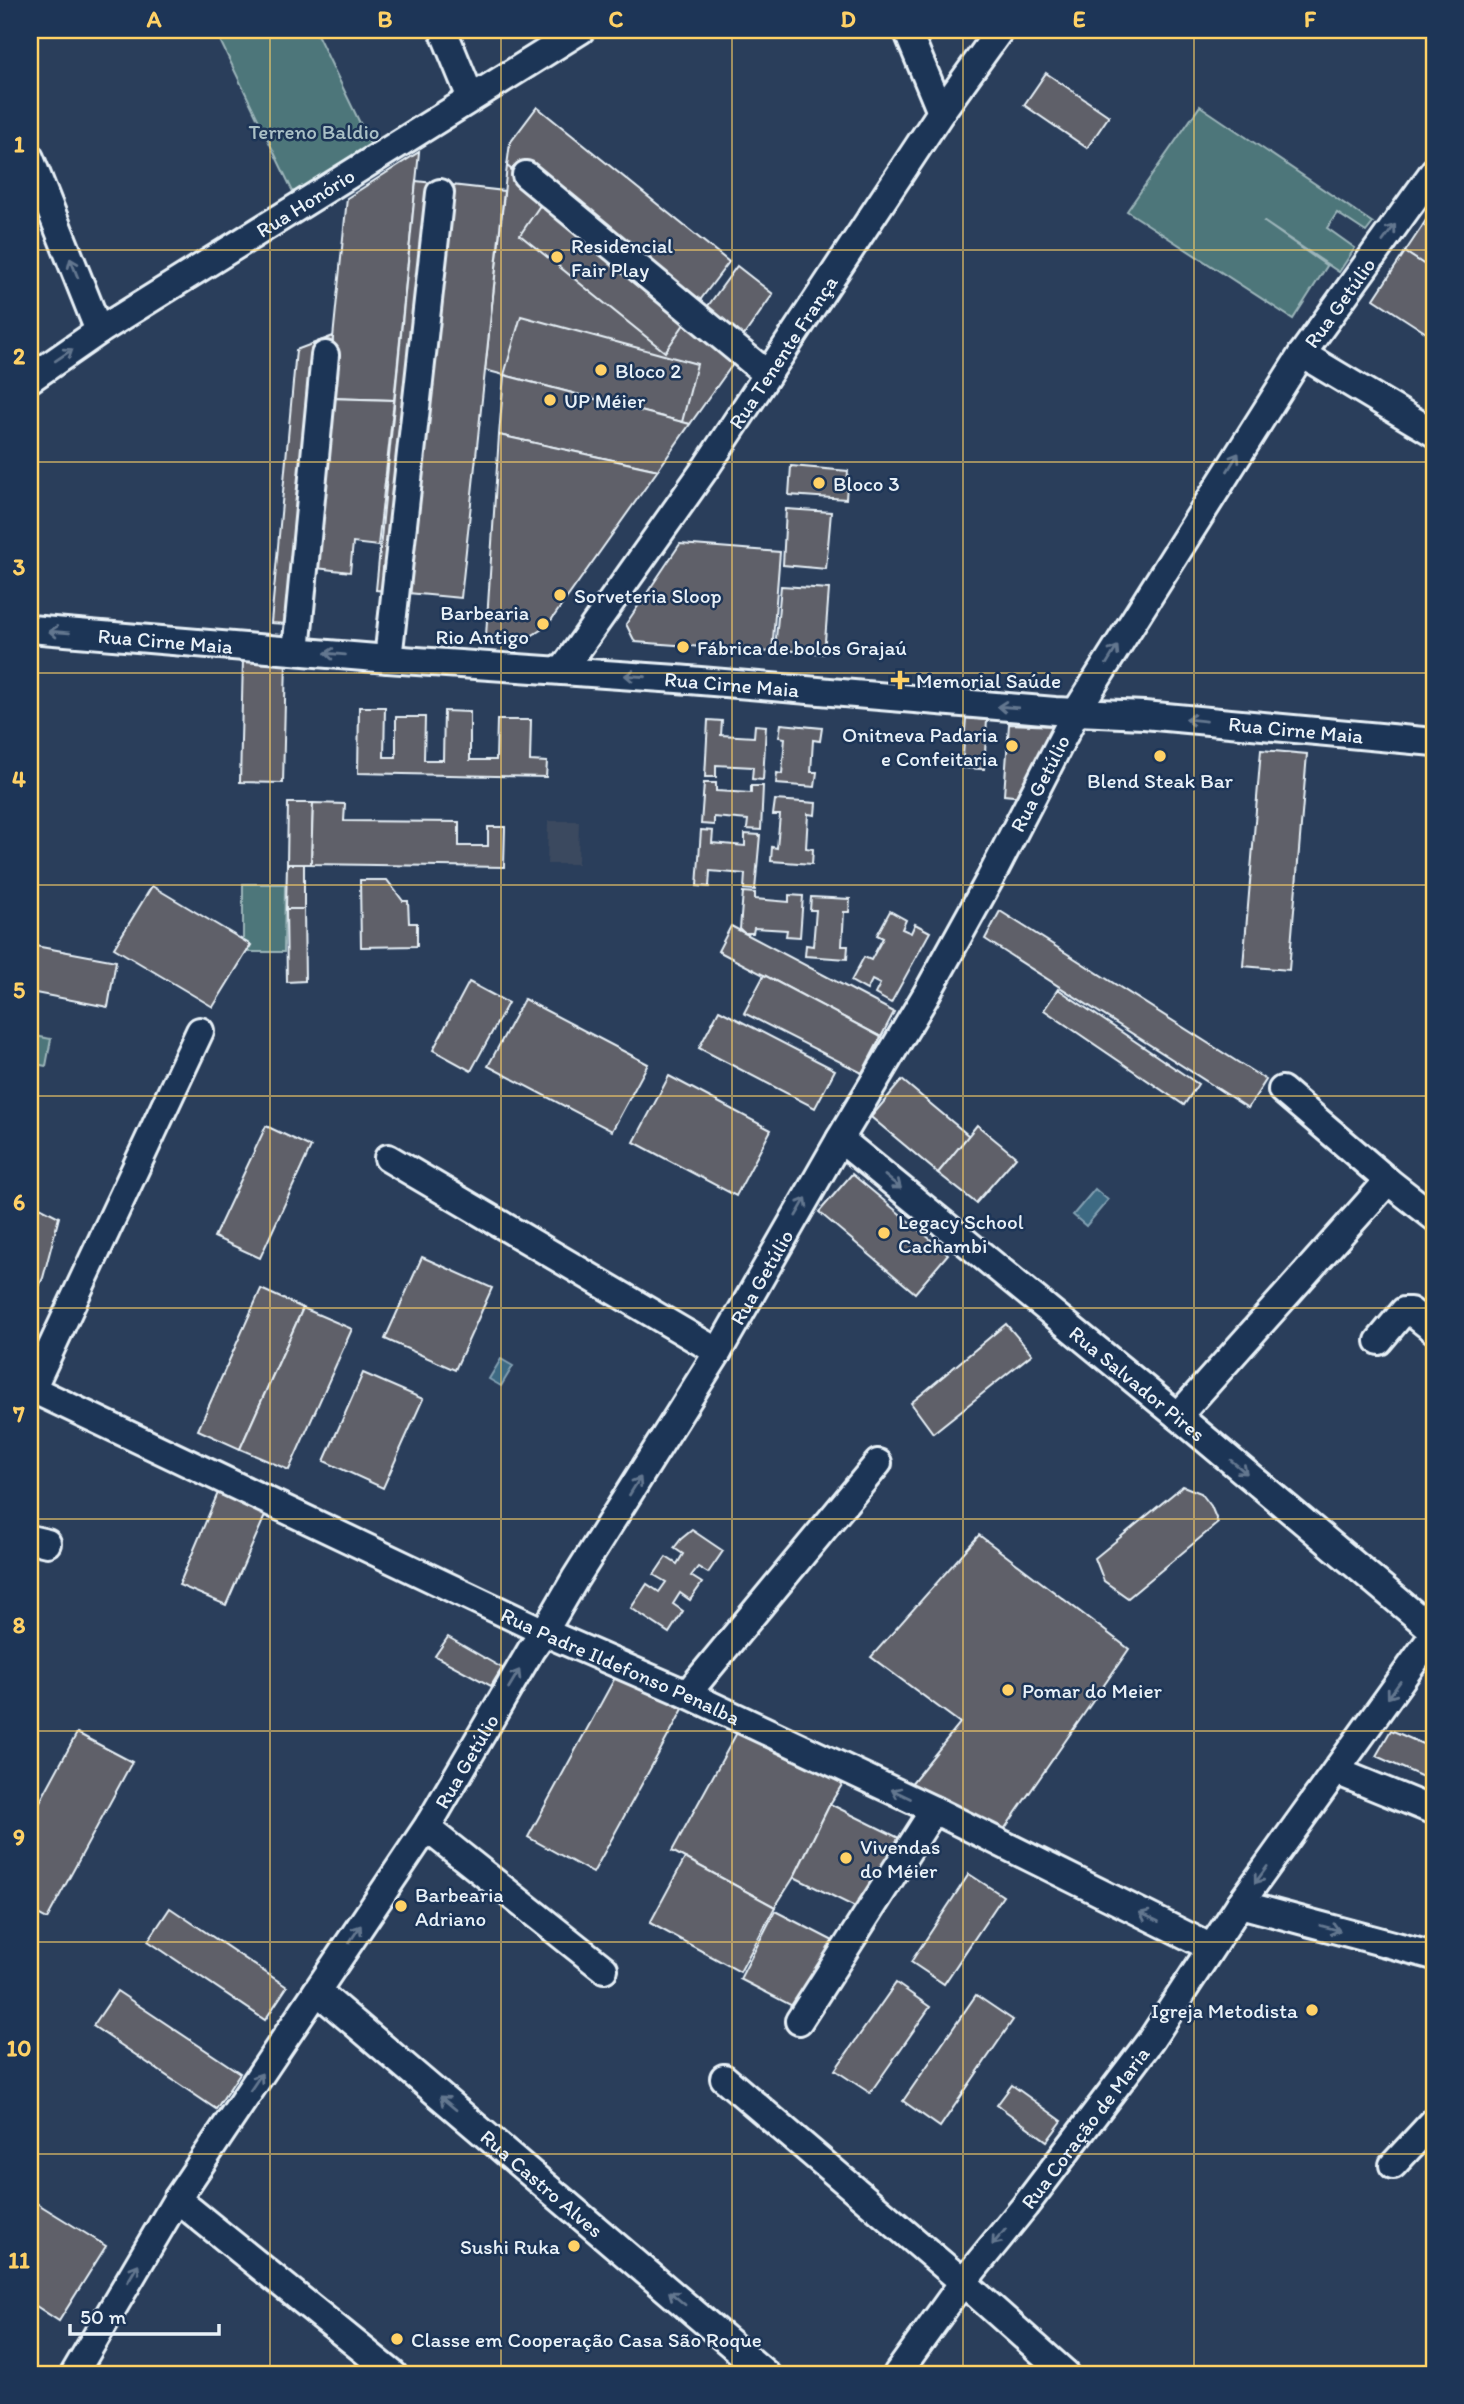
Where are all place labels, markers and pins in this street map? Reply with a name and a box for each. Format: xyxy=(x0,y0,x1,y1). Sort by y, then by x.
place label: Residencial Fair Play xyxy=(571,233,673,282)
marker: Residencial Fair Play xyxy=(549,249,565,265)
place label: Bloco 2 xyxy=(615,358,681,383)
marker: Bloco 2 xyxy=(593,362,609,378)
place label: UP Méier xyxy=(564,388,646,413)
marker: UP Méier xyxy=(542,392,558,408)
place label: Bloco 3 xyxy=(833,471,900,496)
marker: Bloco 3 xyxy=(811,475,827,491)
place label: Sorveteria Sloop xyxy=(574,583,722,608)
marker: Sorveteria Sloop xyxy=(552,587,568,603)
place label: Barbearia Rio Antigo xyxy=(436,600,529,649)
marker: Barbearia Rio Antigo xyxy=(535,616,551,632)
place label: Fábrica de bolos Grajaú xyxy=(697,635,907,660)
marker: Fábrica de bolos Grajaú xyxy=(675,639,691,655)
place label: Memorial Saúde xyxy=(916,668,1061,693)
marker: Memorial Saúde xyxy=(890,670,910,690)
place label: Onitneva Padaria e Confeitaria xyxy=(842,722,998,771)
marker: Onitneva Padaria e Confeitaria xyxy=(1004,738,1020,754)
marker: Blend Steak Bar xyxy=(1152,748,1168,764)
place label: Blend Steak Bar xyxy=(1087,768,1234,793)
place label: Legacy School Cachambi xyxy=(898,1209,1024,1258)
marker: Legacy School Cachambi xyxy=(876,1225,892,1241)
place label: Pomar do Meier xyxy=(1022,1678,1163,1703)
marker: Pomar do Meier xyxy=(1000,1682,1016,1698)
place label: Vivendas do Méier xyxy=(860,1834,940,1883)
marker: Vivendas do Méier xyxy=(838,1850,854,1866)
place label: Barbearia Adriano xyxy=(415,1882,504,1931)
marker: Barbearia Adriano xyxy=(393,1898,409,1914)
place label: Igreja Metodista xyxy=(1151,1998,1298,2023)
marker: Igreja Metodista xyxy=(1304,2002,1320,2018)
place label: Sushi Ruka xyxy=(460,2234,560,2259)
marker: Sushi Ruka xyxy=(566,2238,582,2254)
place label: Classe em Cooperação Casa São Roque xyxy=(411,2327,762,2352)
marker: Classe em Cooperação Casa São Roque xyxy=(389,2331,405,2347)

